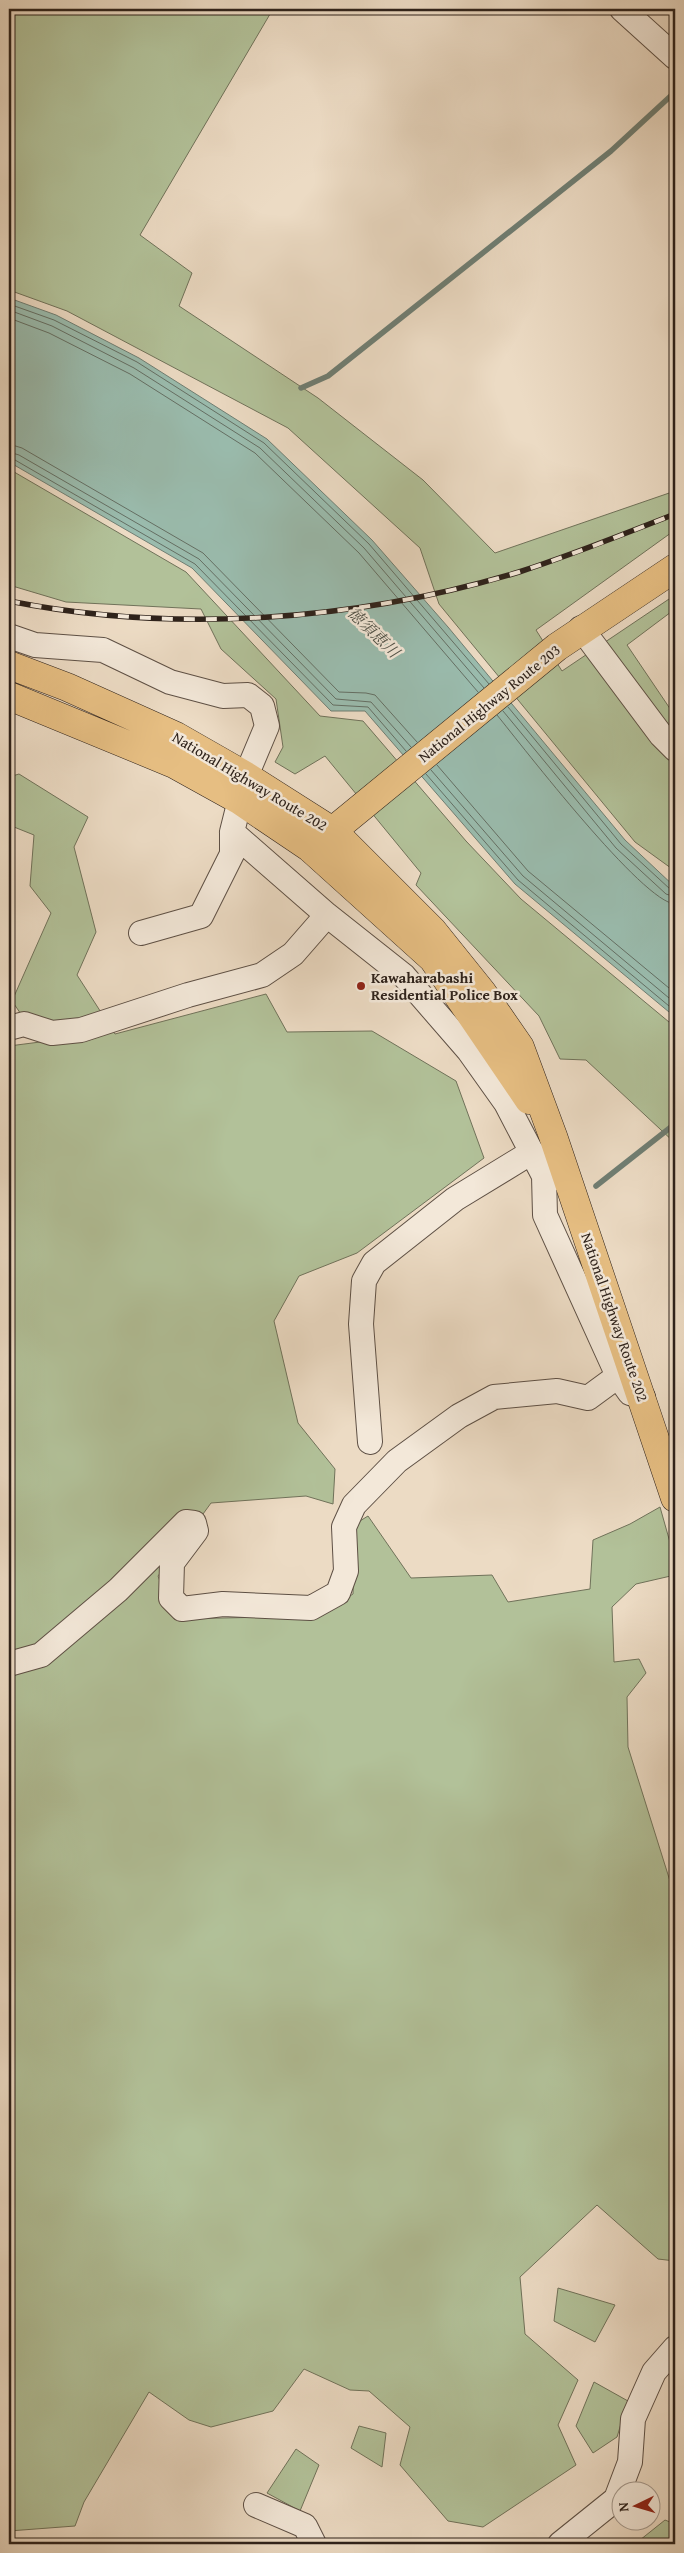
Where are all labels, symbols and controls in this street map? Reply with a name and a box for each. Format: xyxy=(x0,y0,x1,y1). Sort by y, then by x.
water label: 徳須恵川 xyxy=(343,601,407,664)
street label: National Highway Route 203 xyxy=(414,639,564,767)
street label: National Highway Route 202 xyxy=(169,726,331,836)
place label: Kawaharabashi Residential Police Box xyxy=(371,967,518,1005)
marker: Kawaharabashi Residential Police Box xyxy=(355,980,367,992)
street label: National Highway Route 202 xyxy=(576,1230,654,1404)
north arrow xyxy=(612,2480,662,2530)
text: N xyxy=(613,2501,633,2513)

